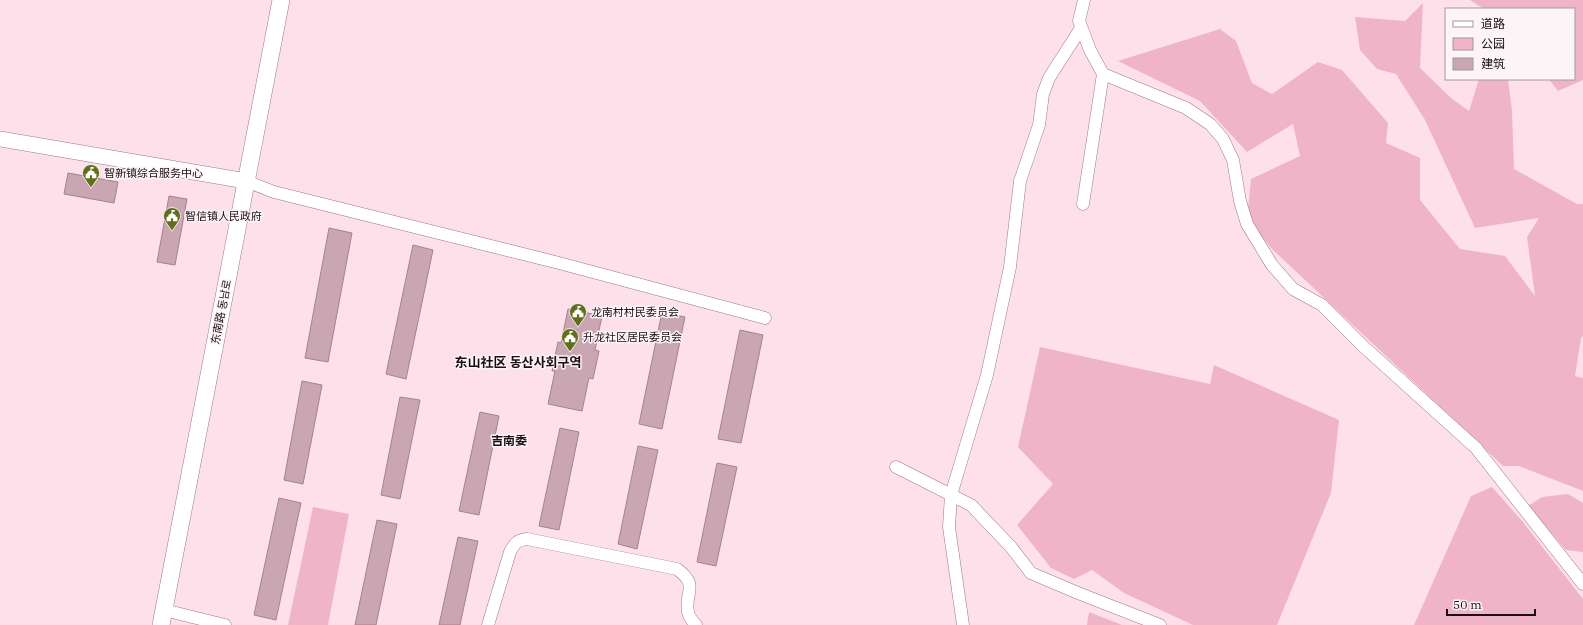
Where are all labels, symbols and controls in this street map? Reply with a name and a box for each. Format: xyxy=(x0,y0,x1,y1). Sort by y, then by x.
legend xyxy=(1445,8,1575,80)
text: 道路 xyxy=(1481,16,1505,31)
text: 公园 xyxy=(1481,36,1505,51)
text: 建筑 xyxy=(1481,56,1505,71)
public building icon: 智新镇综合服务中心 xyxy=(81,163,101,188)
place label: 智新镇综合服务中心 xyxy=(104,166,203,180)
public building icon: 智信镇人民政府 xyxy=(162,206,182,231)
place label: 智信镇人民政府 xyxy=(185,209,262,223)
street label: 东南路 동남로 xyxy=(208,278,234,346)
public building icon: 龙南村村民委员会 xyxy=(568,302,588,327)
place label: 龙南村村民委员会 xyxy=(591,305,679,319)
public building icon: 升龙社区居民委员会 xyxy=(560,327,580,352)
place label: 升龙社区居民委员会 xyxy=(583,330,682,344)
district label: 东山社区 동산사회구역 xyxy=(455,354,581,371)
district label: 吉南委 xyxy=(491,433,527,448)
scale bar xyxy=(1447,591,1535,617)
text: 50 m xyxy=(1453,597,1482,612)

